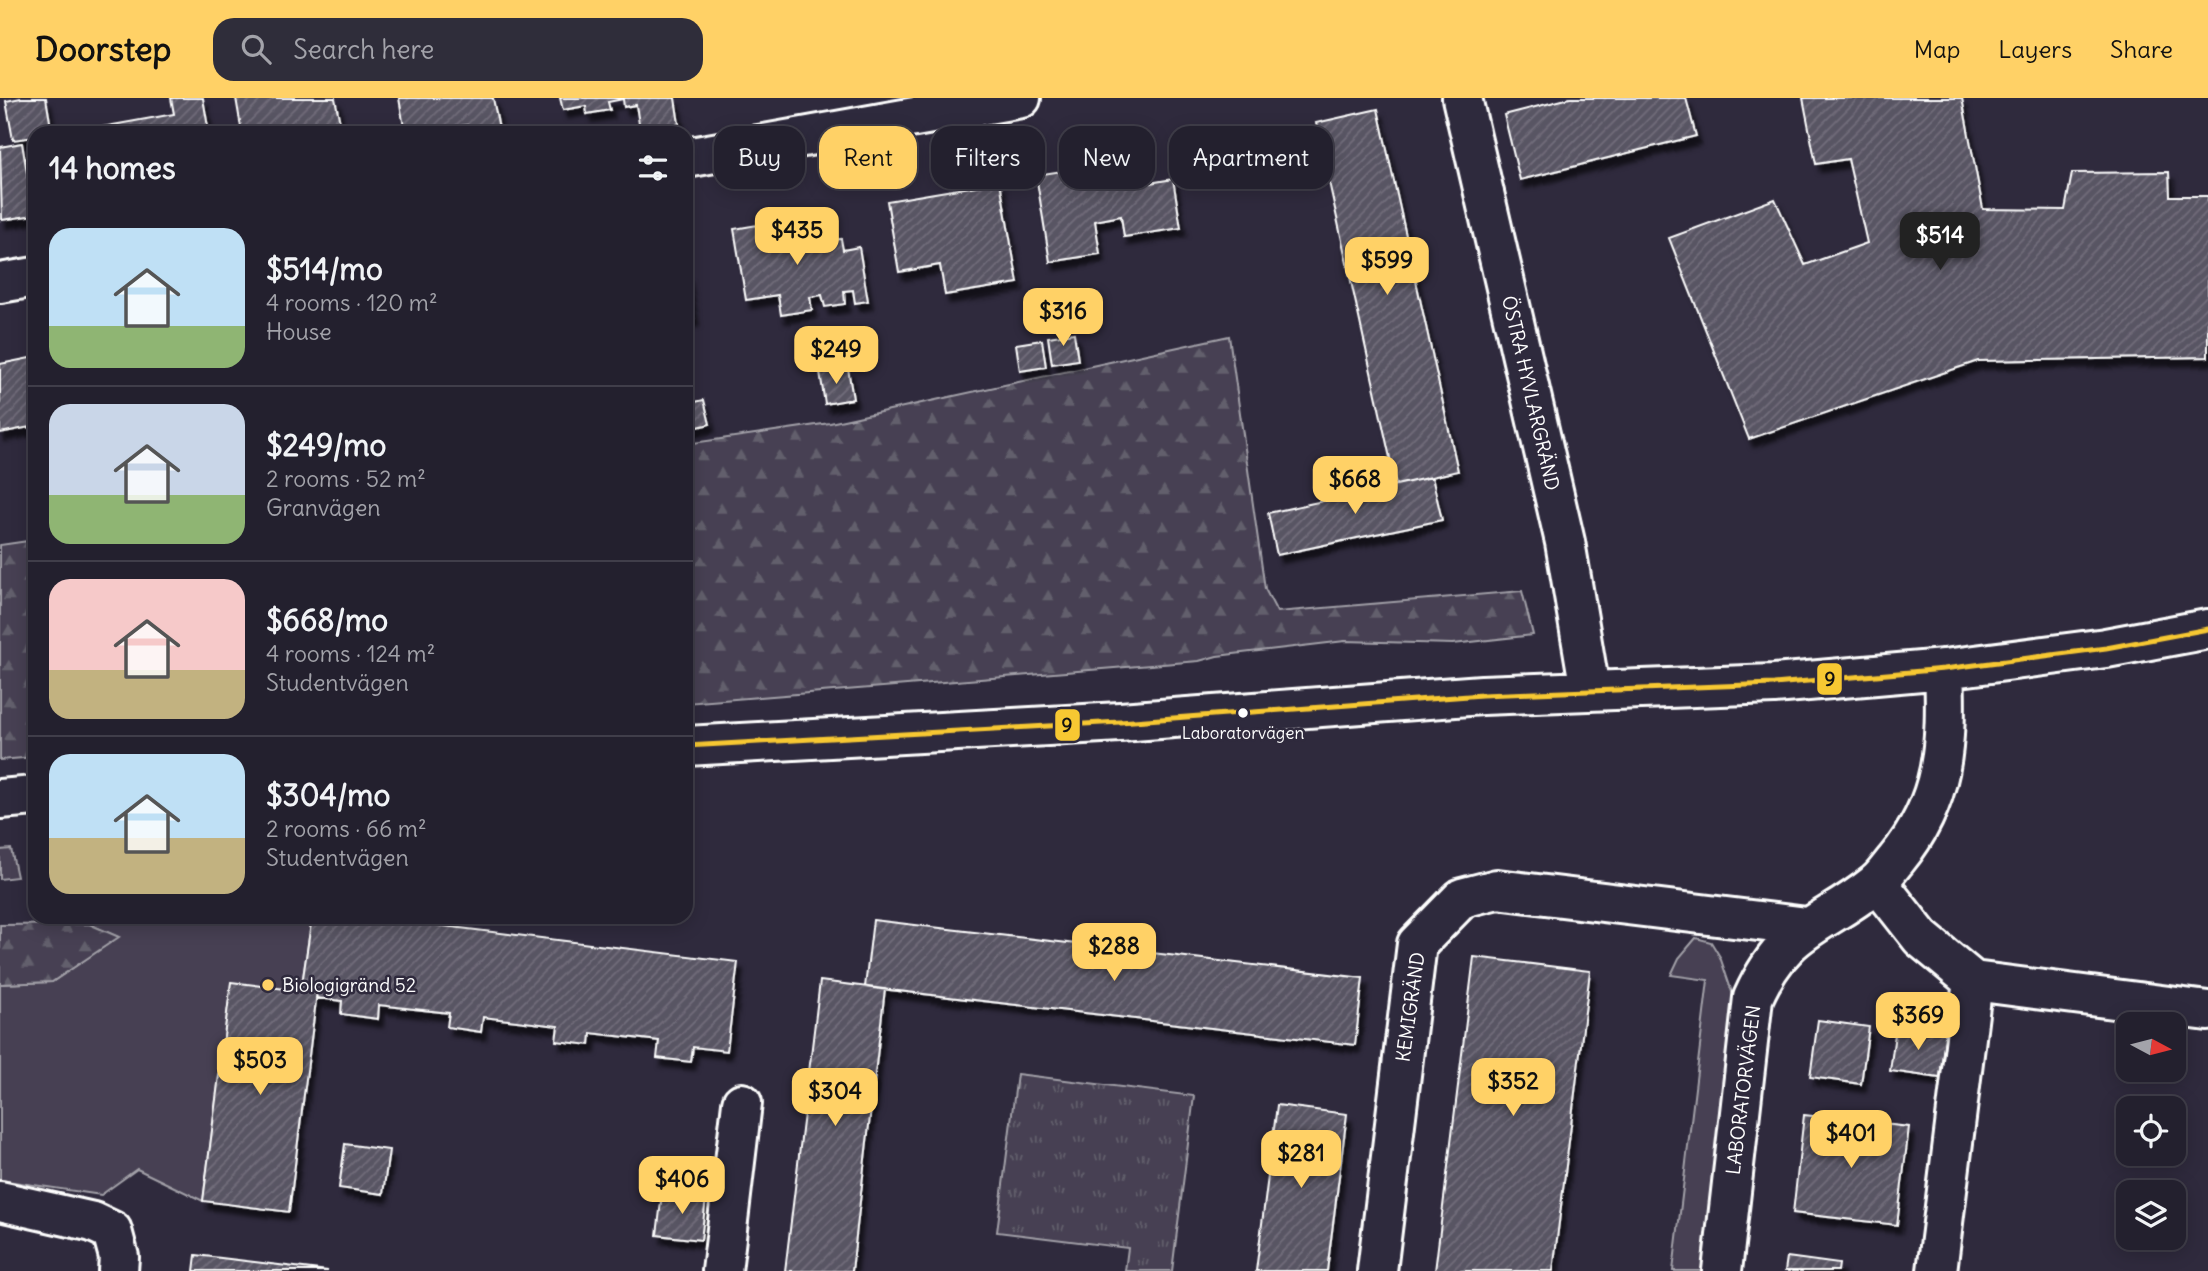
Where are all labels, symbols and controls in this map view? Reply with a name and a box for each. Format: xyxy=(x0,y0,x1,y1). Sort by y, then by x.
search box xyxy=(213,18,703,81)
text: Doorstep xyxy=(35,28,171,70)
icon: search xyxy=(237,30,275,68)
text: Search here xyxy=(293,33,434,66)
text: Map xyxy=(1914,34,1960,64)
text: Layers xyxy=(1998,34,2072,64)
text: Share xyxy=(2110,34,2173,64)
chip: Buy xyxy=(714,126,805,189)
chip: Rent xyxy=(819,126,917,189)
chip: Filters xyxy=(931,126,1045,189)
chip: New xyxy=(1059,126,1155,189)
chip: Apartment xyxy=(1169,126,1333,189)
text: 14 homes xyxy=(49,149,176,187)
icon: filters xyxy=(634,149,672,187)
pin: $435 xyxy=(756,208,838,267)
pin: $514 xyxy=(1899,212,1981,272)
text: $435 xyxy=(771,215,823,244)
text: $514 xyxy=(1916,220,1964,249)
pin: $599 xyxy=(1346,238,1428,297)
text: $599 xyxy=(1361,245,1413,274)
text: $514/mo xyxy=(266,250,383,288)
icon: home xyxy=(105,256,189,340)
text: 4 rooms · 120 m² xyxy=(266,288,438,317)
pin: $316 xyxy=(1022,288,1104,348)
street label: ÖSTRA HYVLARGRÄND xyxy=(1497,293,1565,493)
text: $316 xyxy=(1039,296,1087,325)
text: House xyxy=(266,317,332,346)
pin: $249 xyxy=(795,327,877,386)
text: $249 xyxy=(810,334,862,363)
text: $249/mo xyxy=(266,426,386,464)
icon: home xyxy=(105,432,189,516)
pin: $668 xyxy=(1314,456,1396,516)
text: 2 rooms · 52 m² xyxy=(266,464,426,493)
text: $668 xyxy=(1329,464,1381,493)
text: Granvägen xyxy=(266,493,381,522)
text: $668/mo xyxy=(266,601,388,639)
icon: home xyxy=(105,607,189,691)
text: 4 rooms · 124 m² xyxy=(266,639,435,668)
line badge: 9 xyxy=(1816,662,1843,696)
text: 9 xyxy=(1825,667,1836,691)
text: Studentvägen xyxy=(266,668,409,697)
marker: Laboratorvägen xyxy=(1236,706,1250,720)
line badge: 9 xyxy=(1054,708,1081,742)
text: 9 xyxy=(1062,713,1073,737)
place label: Laboratorvägen xyxy=(1182,722,1305,744)
text: $304/mo xyxy=(266,776,390,814)
icon: home xyxy=(105,782,189,866)
text: 2 rooms · 66 m² xyxy=(266,814,427,843)
text: Studentvägen xyxy=(266,843,409,872)
pin: $288 xyxy=(1073,924,1155,983)
text: $288 xyxy=(1088,931,1140,960)
street label: KEMIGRÄND xyxy=(1390,950,1430,1064)
place label: Biologigränd 52 xyxy=(282,973,416,997)
marker: Biologigränd 52 xyxy=(260,977,276,993)
pin: $369 xyxy=(1877,992,1959,1052)
text: $369 xyxy=(1892,1000,1944,1029)
street label: LABORATORVÄGEN xyxy=(1721,1004,1765,1176)
north arrow xyxy=(2116,1012,2186,1082)
map controls xyxy=(2116,1012,2186,1250)
pin: $503 xyxy=(219,1038,301,1097)
text: $503 xyxy=(233,1045,287,1074)
pin: $352 xyxy=(1472,1058,1554,1118)
text: $352 xyxy=(1487,1066,1539,1095)
pin: $304 xyxy=(794,1068,876,1128)
text: $304 xyxy=(808,1076,862,1105)
button: locate xyxy=(2116,1096,2186,1166)
pin: $401 xyxy=(1810,1110,1892,1170)
text: $401 xyxy=(1826,1118,1876,1147)
pin: $281 xyxy=(1260,1130,1342,1190)
text: $281 xyxy=(1277,1138,1325,1167)
pin: $406 xyxy=(641,1156,723,1216)
text: $406 xyxy=(655,1164,709,1193)
button: layers xyxy=(2116,1180,2186,1250)

